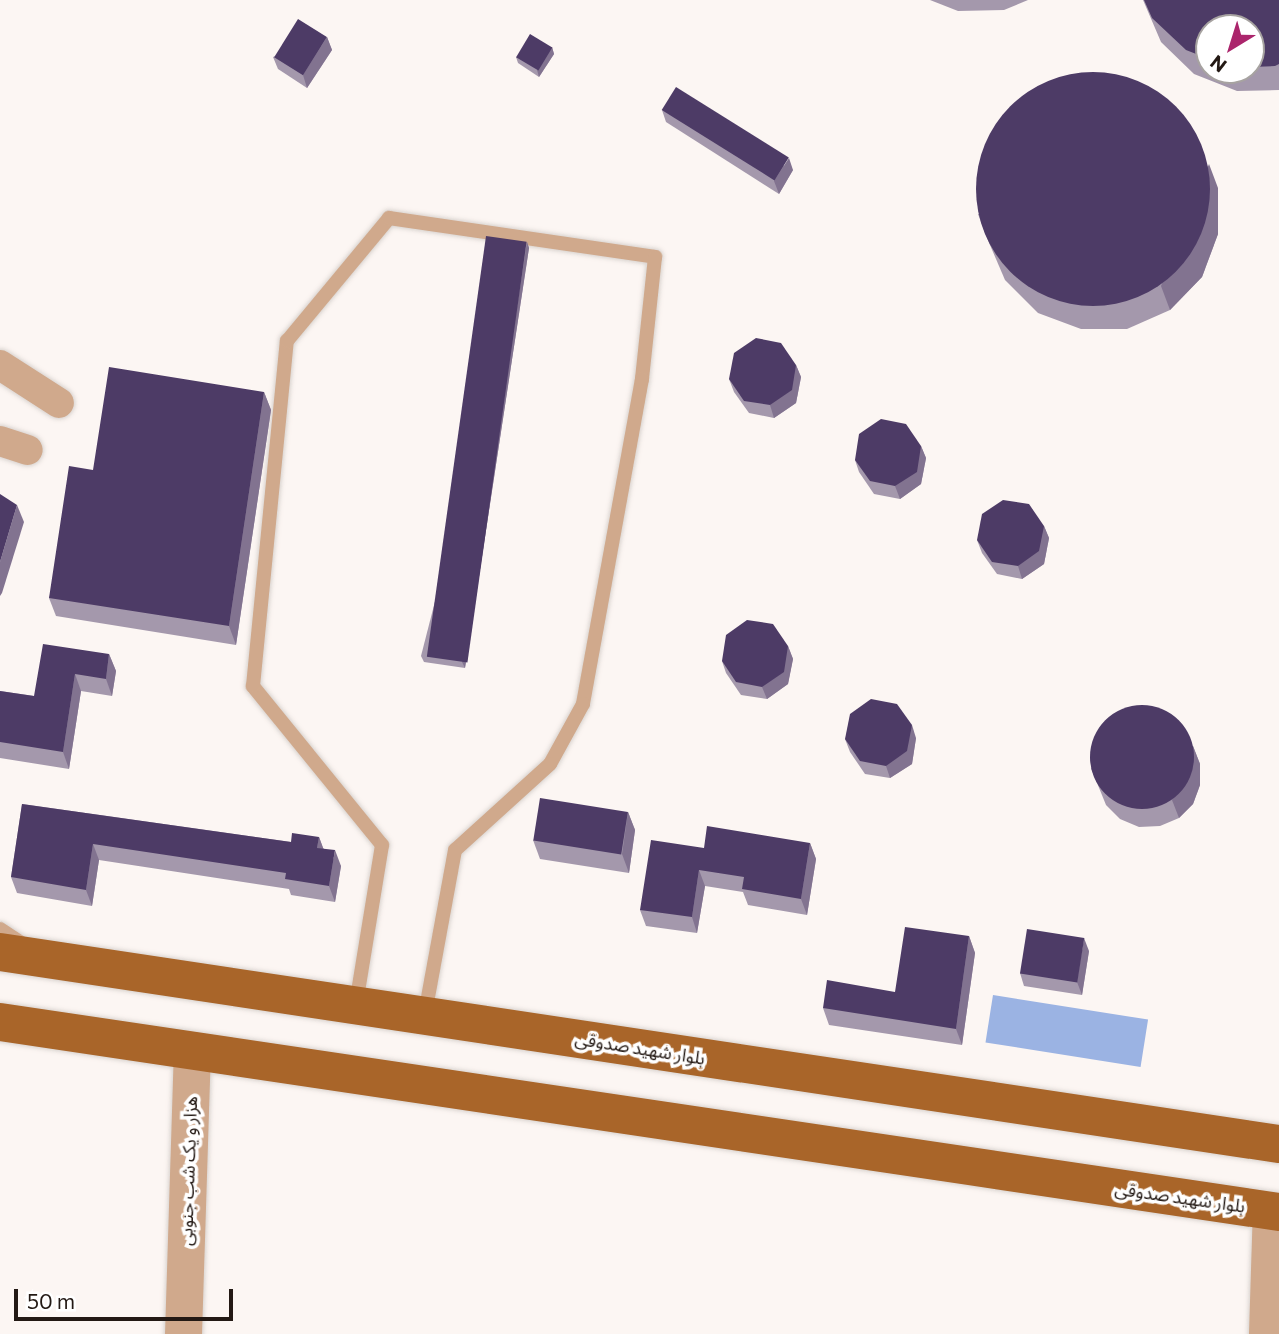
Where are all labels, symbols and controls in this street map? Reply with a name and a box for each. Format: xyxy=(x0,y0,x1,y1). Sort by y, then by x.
north arrow xyxy=(1195,14,1265,84)
text: N xyxy=(1205,51,1231,78)
street label: بلوار شهید صدوقی xyxy=(574,1027,706,1069)
street label: هزار و یک شب جنوبی xyxy=(175,1096,201,1246)
street label: بلوار شهید صدوقی xyxy=(1114,1177,1246,1217)
scale bar xyxy=(18,1274,236,1318)
text: 50 m xyxy=(27,1288,75,1313)

